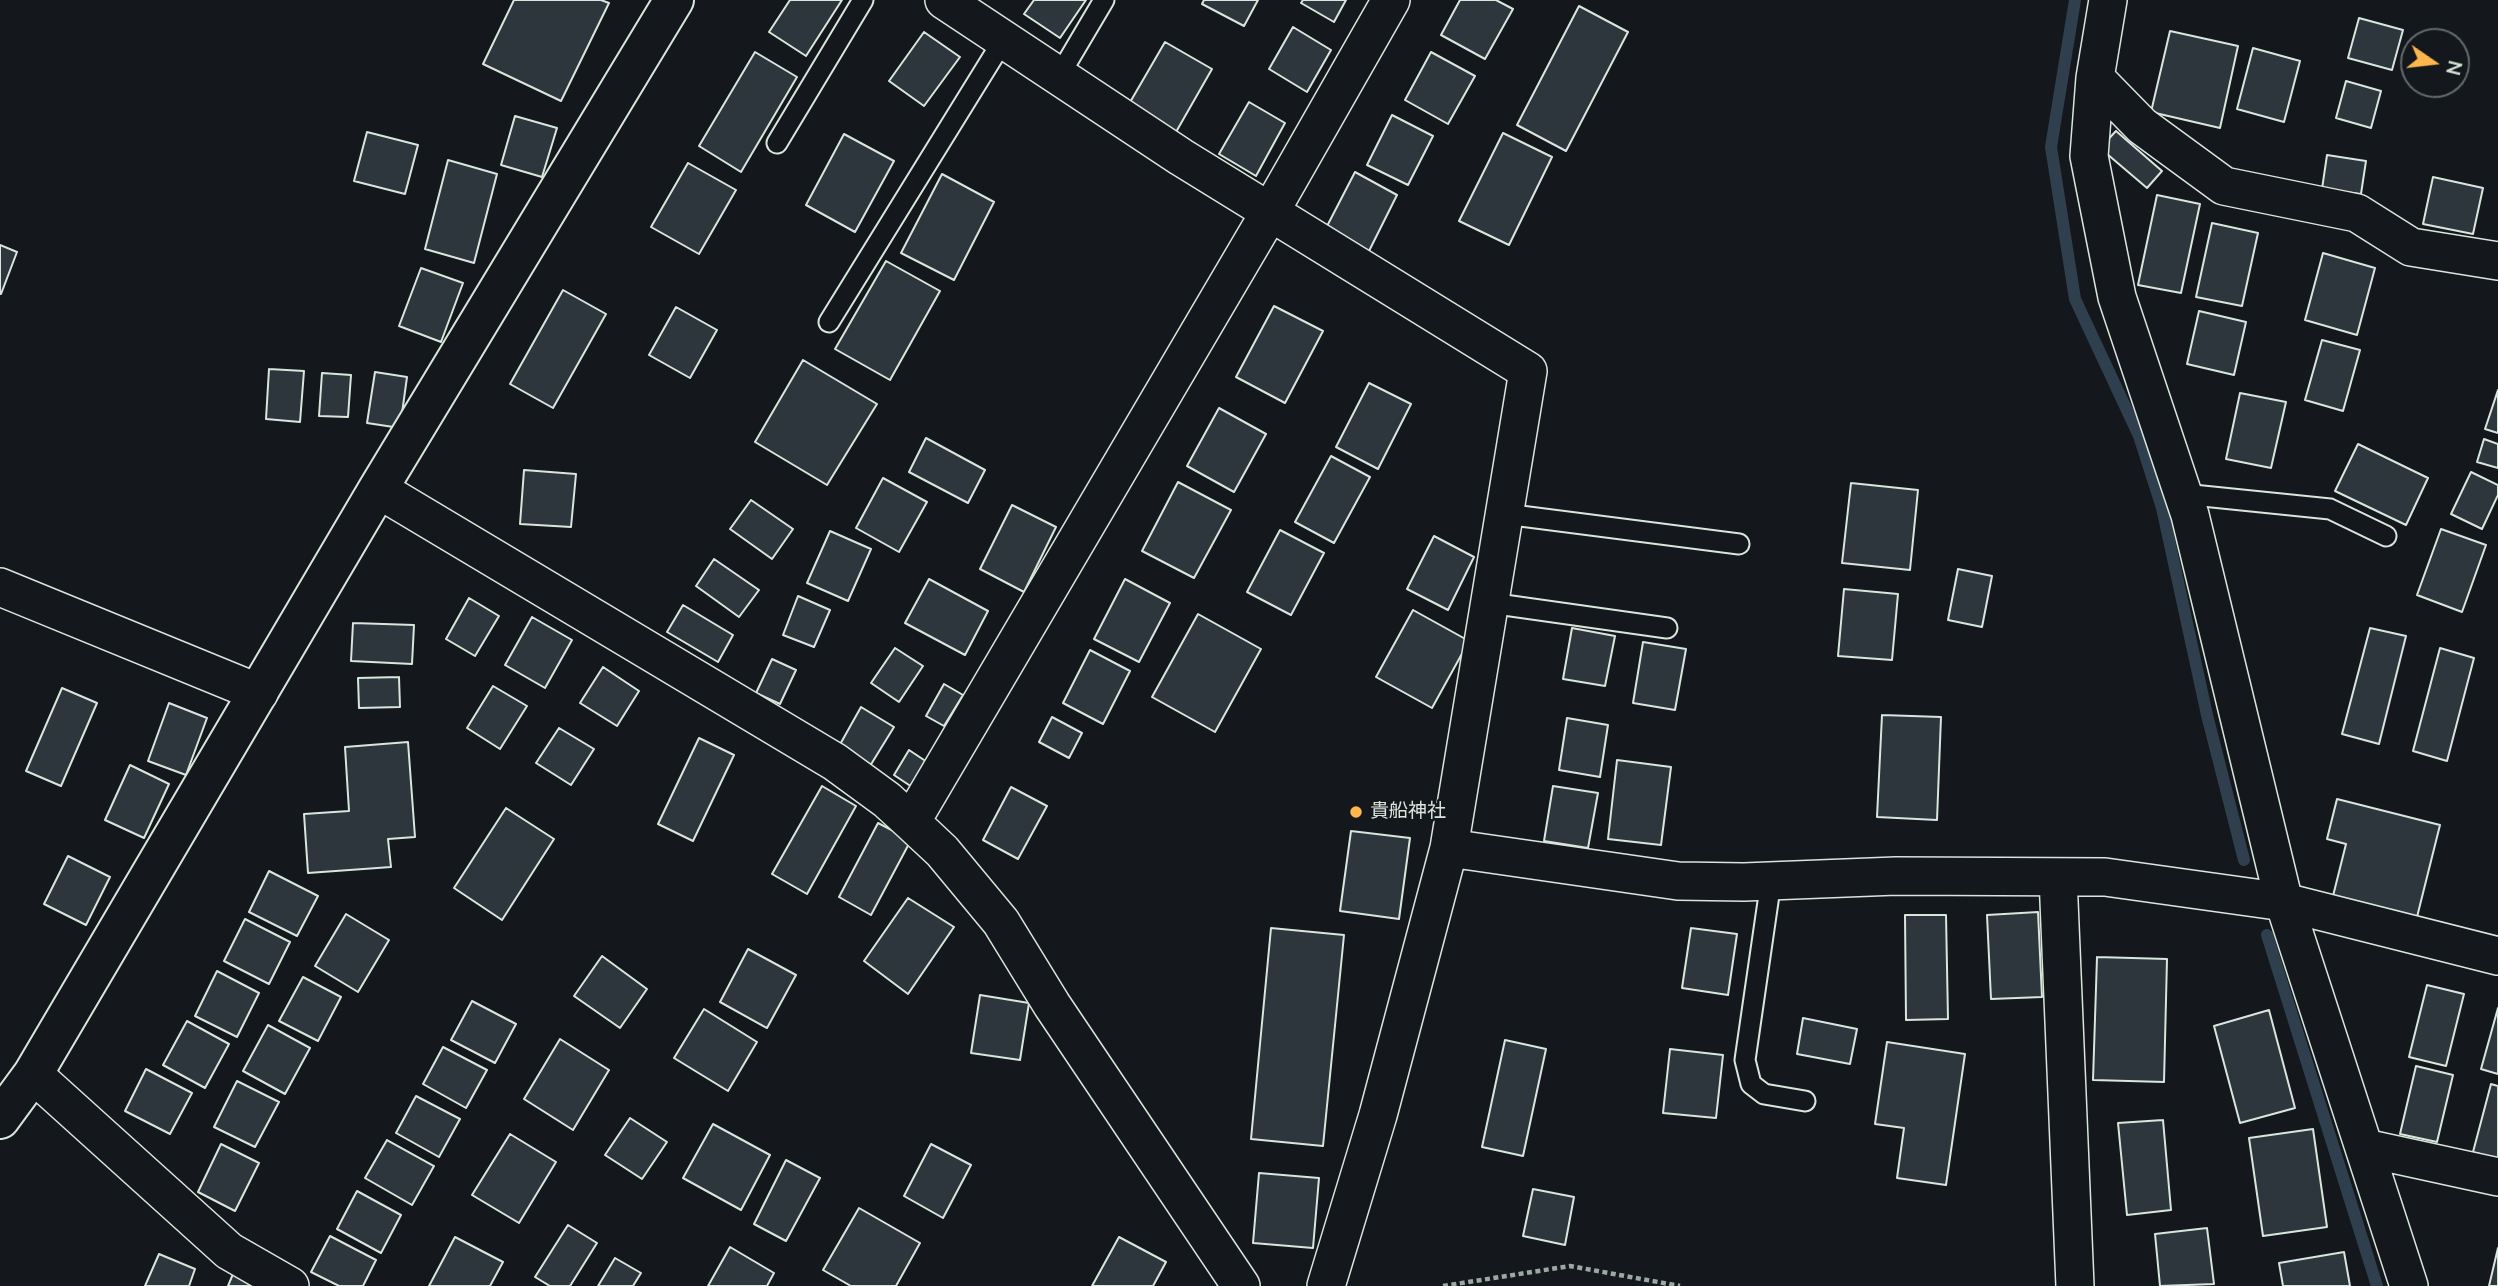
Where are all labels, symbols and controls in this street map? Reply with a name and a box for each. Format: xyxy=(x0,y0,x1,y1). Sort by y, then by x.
north arrow xyxy=(2400,28,2470,98)
text: N xyxy=(2439,58,2468,78)
place label: 貴船神社 xyxy=(1370,801,1446,823)
marker: 貴船神社 xyxy=(1348,804,1364,820)

